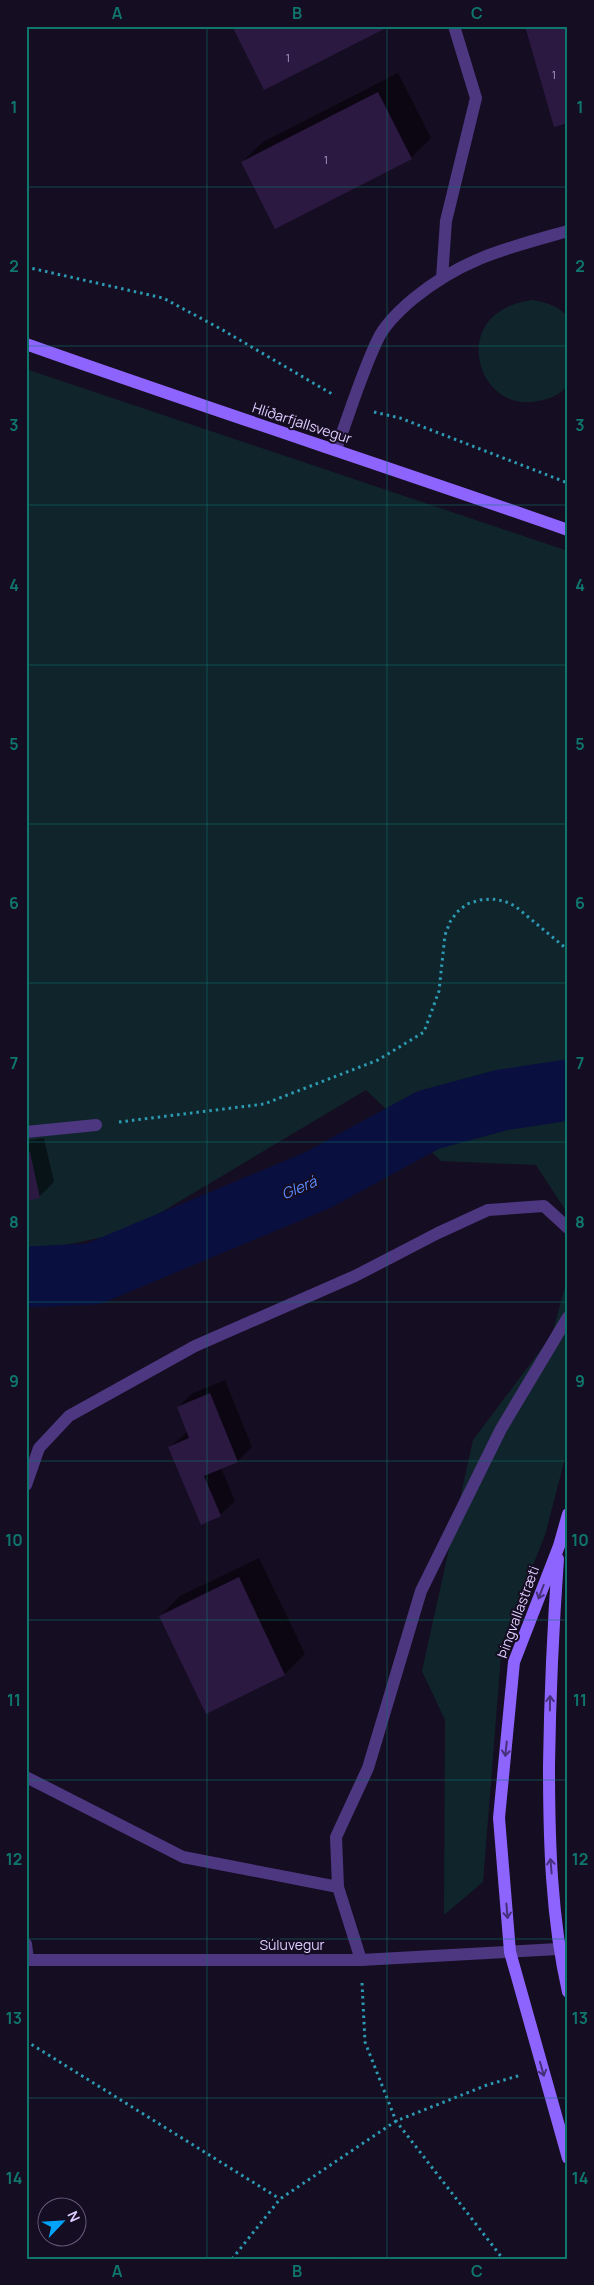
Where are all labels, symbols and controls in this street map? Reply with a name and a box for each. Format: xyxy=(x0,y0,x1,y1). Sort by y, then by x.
text: A xyxy=(112,2,123,24)
text: B xyxy=(292,2,302,24)
text: C xyxy=(471,2,483,24)
house number: 1 xyxy=(286,50,290,65)
house number: 1 xyxy=(552,67,556,82)
text: 1 xyxy=(10,96,18,118)
text: 1 xyxy=(576,96,584,118)
house number: 1 xyxy=(324,152,328,167)
text: 2 xyxy=(9,255,19,277)
text: 2 xyxy=(575,255,585,277)
street label: Hlíðarfjallsvegur xyxy=(250,397,354,448)
text: 3 xyxy=(9,414,19,436)
text: 3 xyxy=(575,414,585,436)
text: 4 xyxy=(9,574,19,596)
text: 4 xyxy=(575,574,585,596)
text: 5 xyxy=(9,733,19,755)
text: 5 xyxy=(575,733,585,755)
text: 6 xyxy=(9,892,19,914)
text: 6 xyxy=(575,892,585,914)
text: 7 xyxy=(10,1052,18,1074)
text: 7 xyxy=(576,1052,584,1074)
water label: Glerá xyxy=(278,1171,320,1204)
text: 8 xyxy=(9,1211,19,1233)
text: 8 xyxy=(575,1211,585,1233)
text: 9 xyxy=(9,1370,19,1392)
text: 9 xyxy=(575,1370,585,1392)
text: 10 xyxy=(5,1529,23,1551)
text: 10 xyxy=(571,1529,589,1551)
street label: Þingvallastræti xyxy=(492,1563,543,1661)
one-way arrow xyxy=(536,1584,545,1599)
text: 11 xyxy=(7,1689,21,1711)
text: 11 xyxy=(573,1689,587,1711)
one-way arrow xyxy=(545,1695,555,1712)
one-way arrow xyxy=(501,1741,510,1757)
text: 12 xyxy=(6,1848,22,1870)
text: 12 xyxy=(572,1848,588,1870)
one-way arrow xyxy=(546,1858,556,1874)
one-way arrow xyxy=(502,1902,511,1918)
street label: Súluvegur xyxy=(259,1935,325,1954)
text: 13 xyxy=(6,2007,22,2029)
text: 13 xyxy=(572,2007,588,2029)
one-way arrow xyxy=(537,2061,547,2077)
text: 14 xyxy=(6,2167,22,2189)
text: 14 xyxy=(572,2167,588,2189)
north arrow xyxy=(38,2198,88,2248)
text: N xyxy=(63,2208,85,2225)
text: A xyxy=(112,2260,123,2282)
text: B xyxy=(292,2260,302,2282)
text: C xyxy=(471,2260,483,2282)

